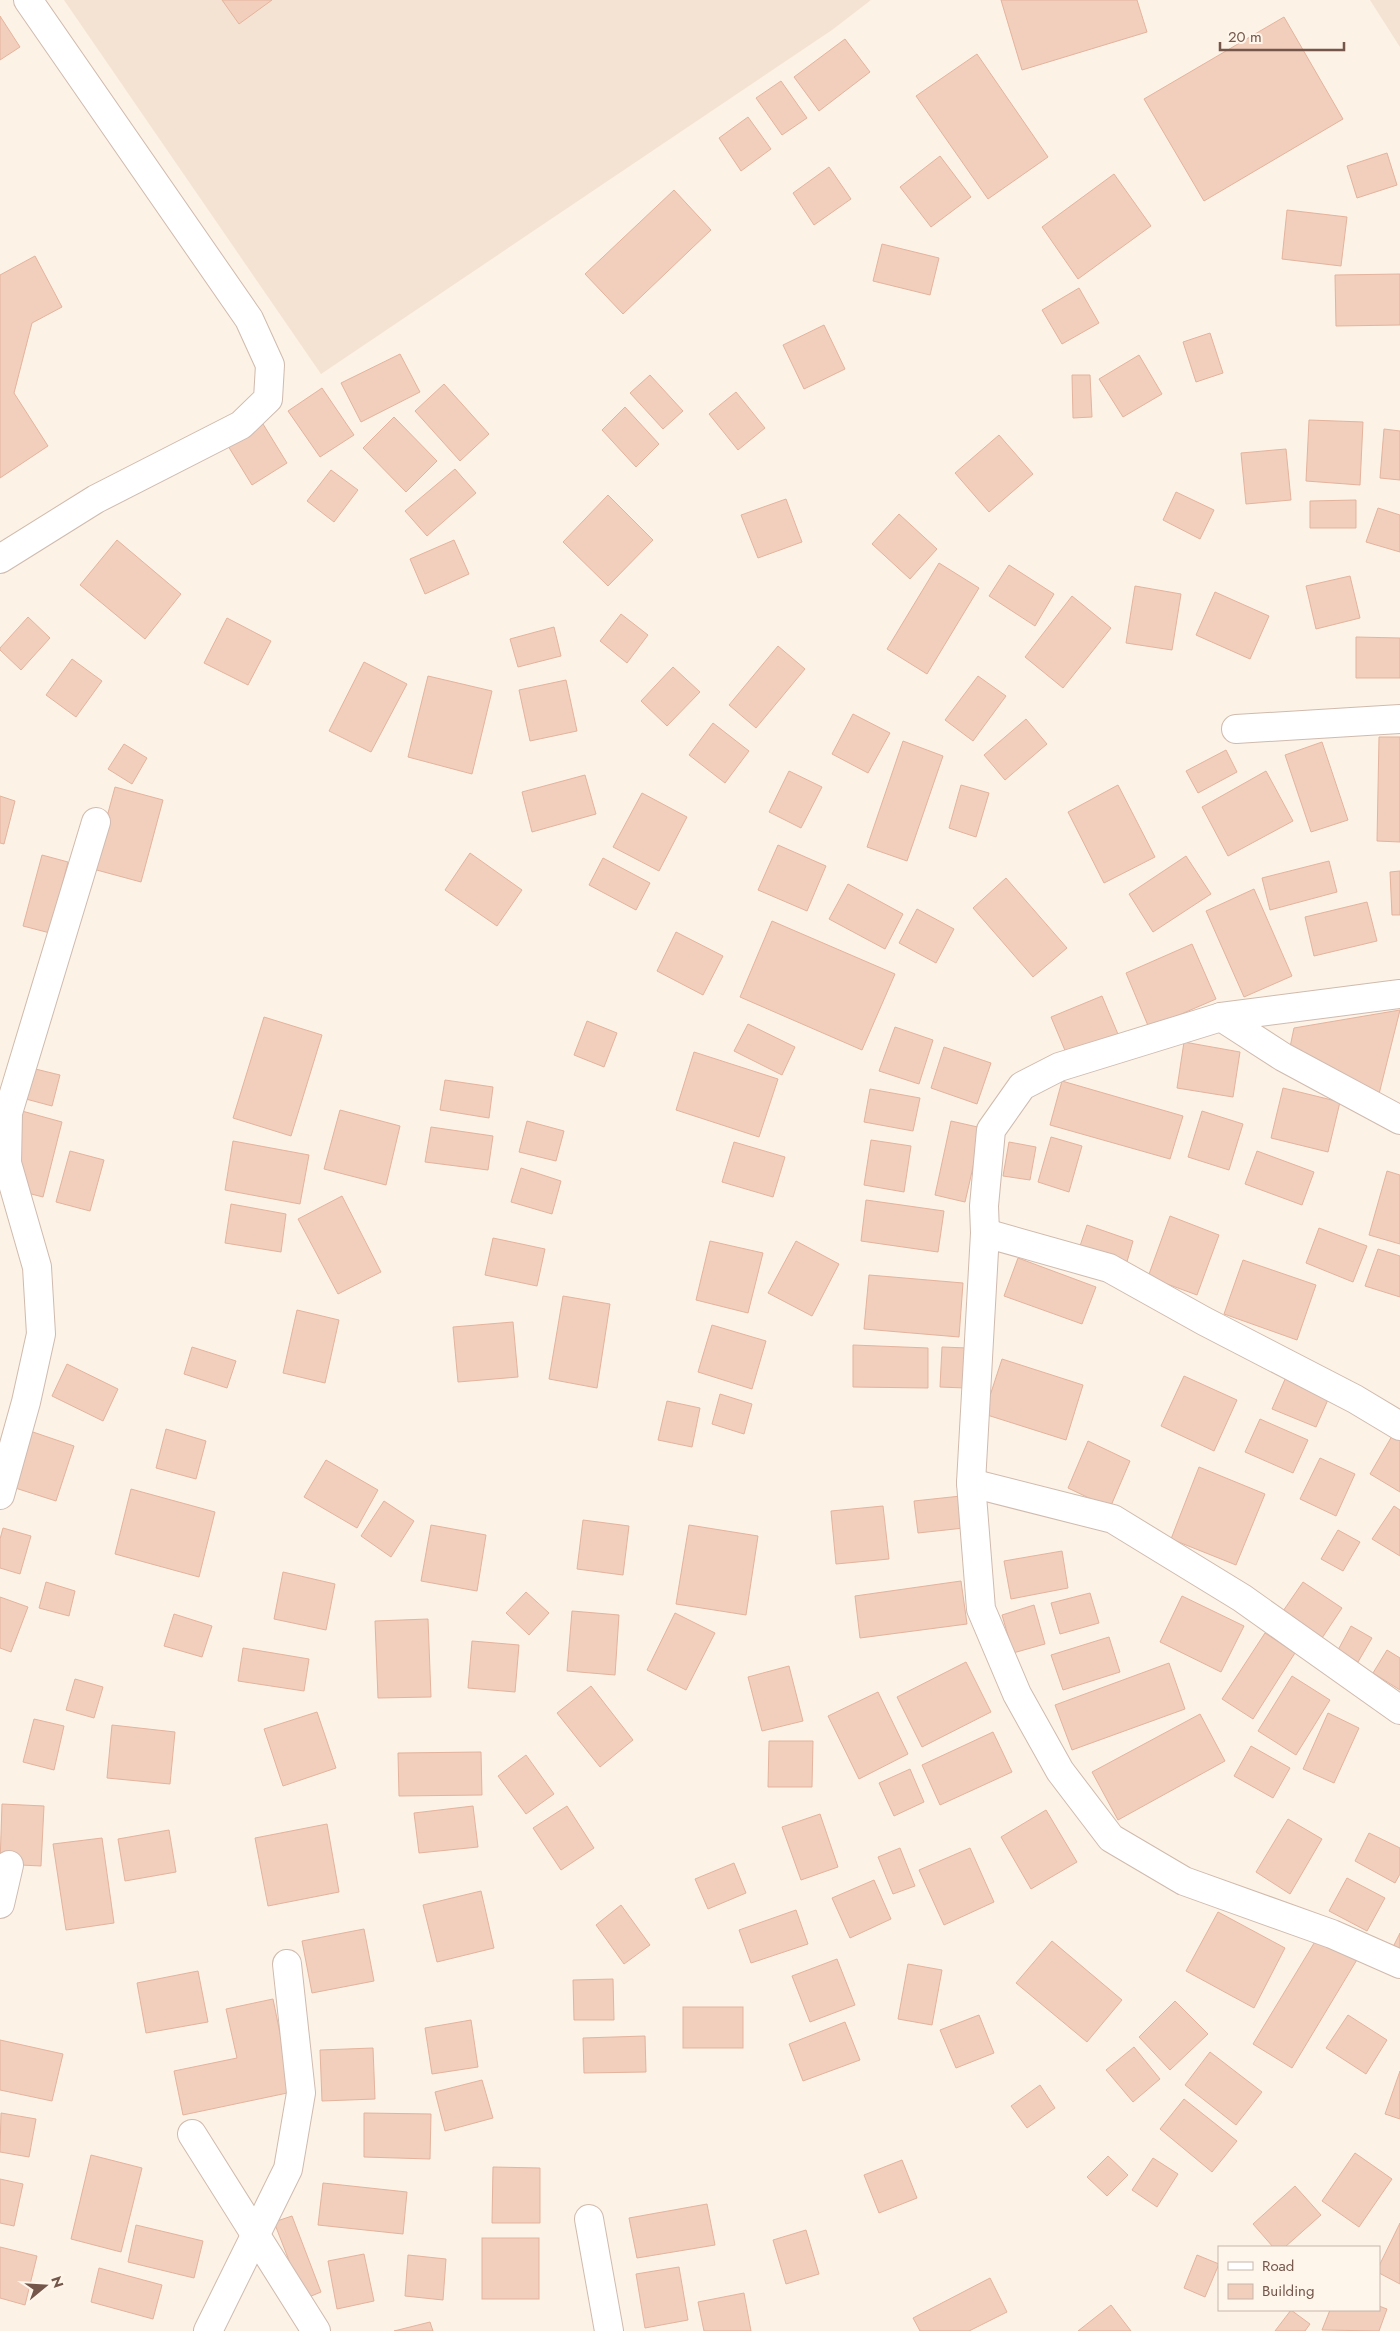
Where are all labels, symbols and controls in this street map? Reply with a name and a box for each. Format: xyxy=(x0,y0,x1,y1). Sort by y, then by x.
scale bar xyxy=(1220,20,1344,52)
text: 20 m xyxy=(1228,26,1262,48)
legend xyxy=(1218,2246,1380,2311)
text: Road xyxy=(1262,2255,1294,2277)
north arrow xyxy=(20,2261,70,2311)
text: N xyxy=(46,2274,69,2290)
text: Building xyxy=(1262,2280,1314,2302)

